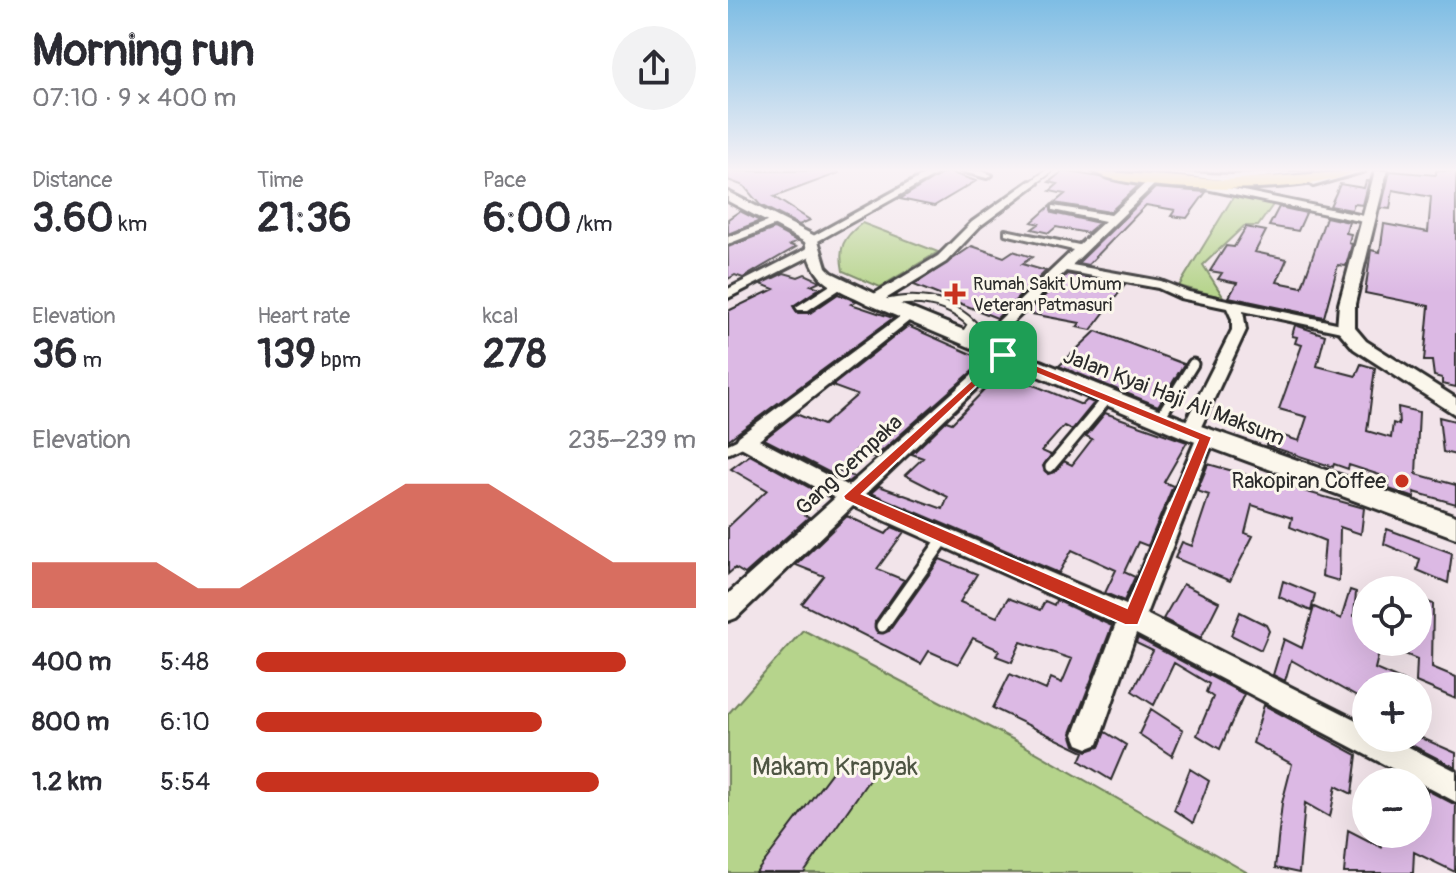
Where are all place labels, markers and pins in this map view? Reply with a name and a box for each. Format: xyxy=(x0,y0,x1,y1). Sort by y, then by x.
place label: Rumah Sakit Umum Veteran Patmasuri xyxy=(973,273,1122,317)
marker: Rumah Sakit Umum Veteran Patmasuri xyxy=(944,283,966,305)
pin xyxy=(969,321,1037,389)
place label: Rakopiran Coffee xyxy=(1231,467,1386,495)
marker: Rakopiran Coffee xyxy=(1393,472,1411,490)

